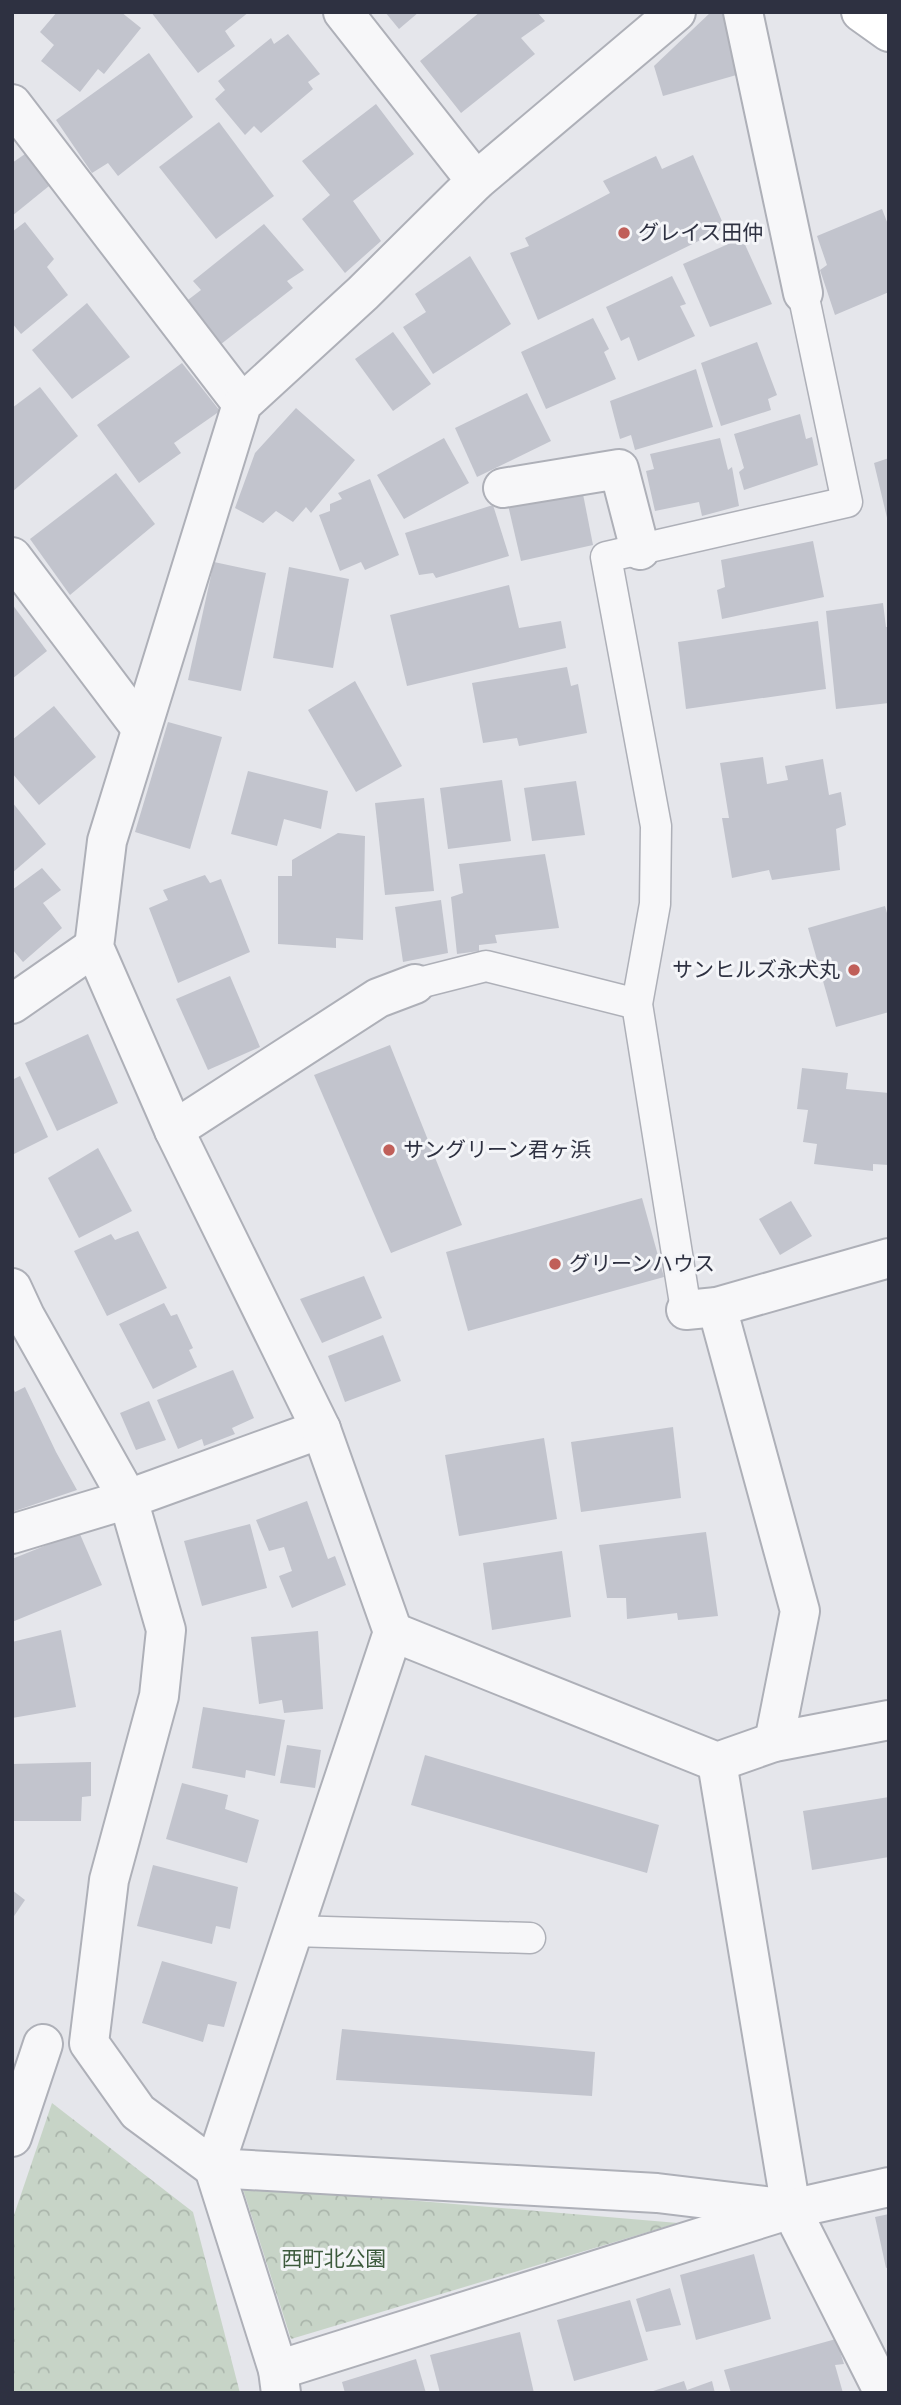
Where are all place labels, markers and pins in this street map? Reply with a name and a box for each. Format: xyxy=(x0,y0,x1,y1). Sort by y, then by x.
place label: グレイス田仲 xyxy=(638,220,763,246)
marker: グレイス田仲 xyxy=(616,225,632,241)
place label: サンヒルズ永犬丸 xyxy=(672,957,840,983)
marker: サンヒルズ永犬丸 xyxy=(846,962,862,978)
place label: サングリーン君ヶ浜 xyxy=(403,1137,591,1163)
marker: サングリーン君ヶ浜 xyxy=(381,1142,397,1158)
place label: グリーンハウス xyxy=(569,1251,715,1277)
marker: グリーンハウス xyxy=(547,1256,563,1272)

